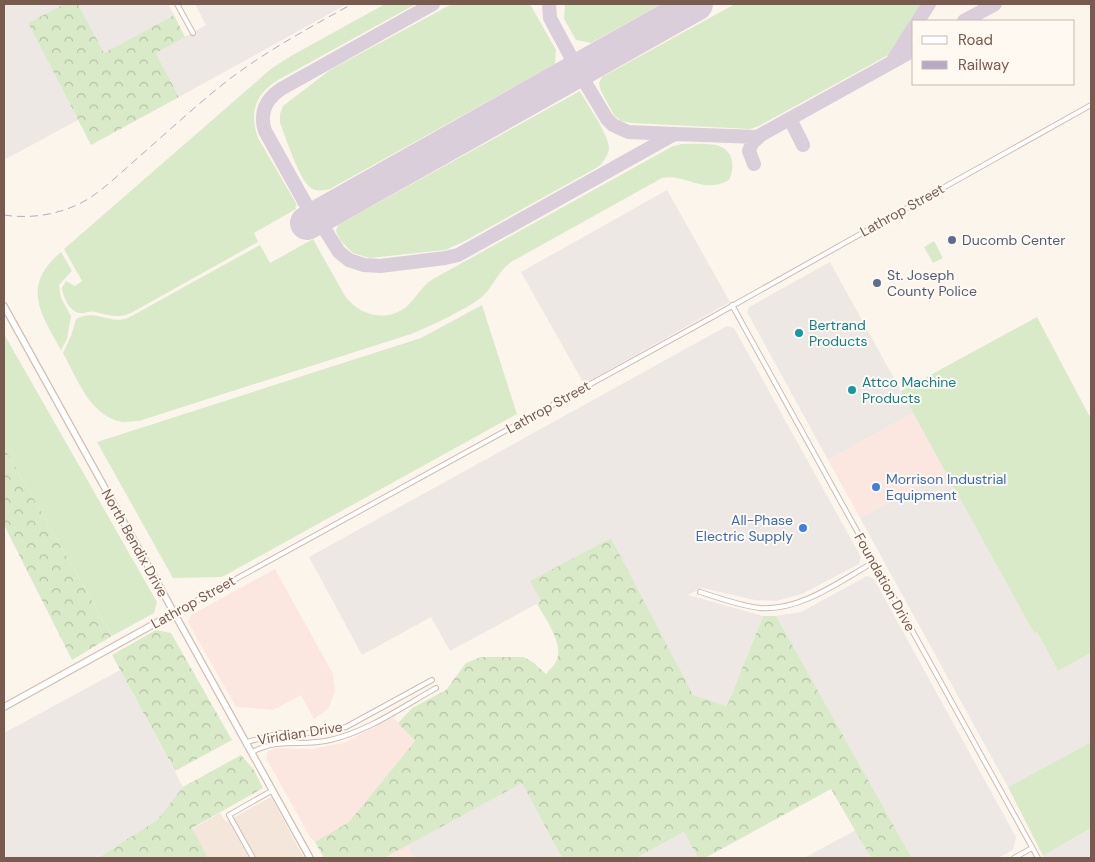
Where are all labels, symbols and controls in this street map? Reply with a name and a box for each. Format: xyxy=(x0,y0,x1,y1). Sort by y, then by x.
legend xyxy=(912,20,1075,85)
text: Road xyxy=(958,30,993,50)
text: Railway xyxy=(958,55,1010,75)
street label: Lathrop Street xyxy=(857,179,947,241)
place label: Ducomb Center xyxy=(962,231,1065,249)
marker: Ducomb Center xyxy=(946,234,958,246)
place label: St. Joseph County Police xyxy=(887,266,977,300)
marker: St. Joseph County Police xyxy=(871,277,883,289)
place label: Bertrand Products xyxy=(809,316,867,350)
marker: Bertrand Products xyxy=(793,327,805,339)
place label: Attco Machine Products xyxy=(862,373,956,407)
street label: Lathrop Street xyxy=(503,376,593,438)
marker: Attco Machine Products xyxy=(846,384,858,396)
place label: Morrison Industrial Equipment xyxy=(886,470,1006,504)
marker: Morrison Industrial Equipment xyxy=(870,481,882,493)
street label: North Bendix Drive xyxy=(98,486,172,600)
place label: All-Phase Electric Supply xyxy=(696,511,793,545)
marker: All-Phase Electric Supply xyxy=(797,522,809,534)
street label: Foundation Drive xyxy=(851,530,920,634)
street label: Lathrop Street xyxy=(148,571,238,633)
street label: Viridian Drive xyxy=(256,717,344,749)

